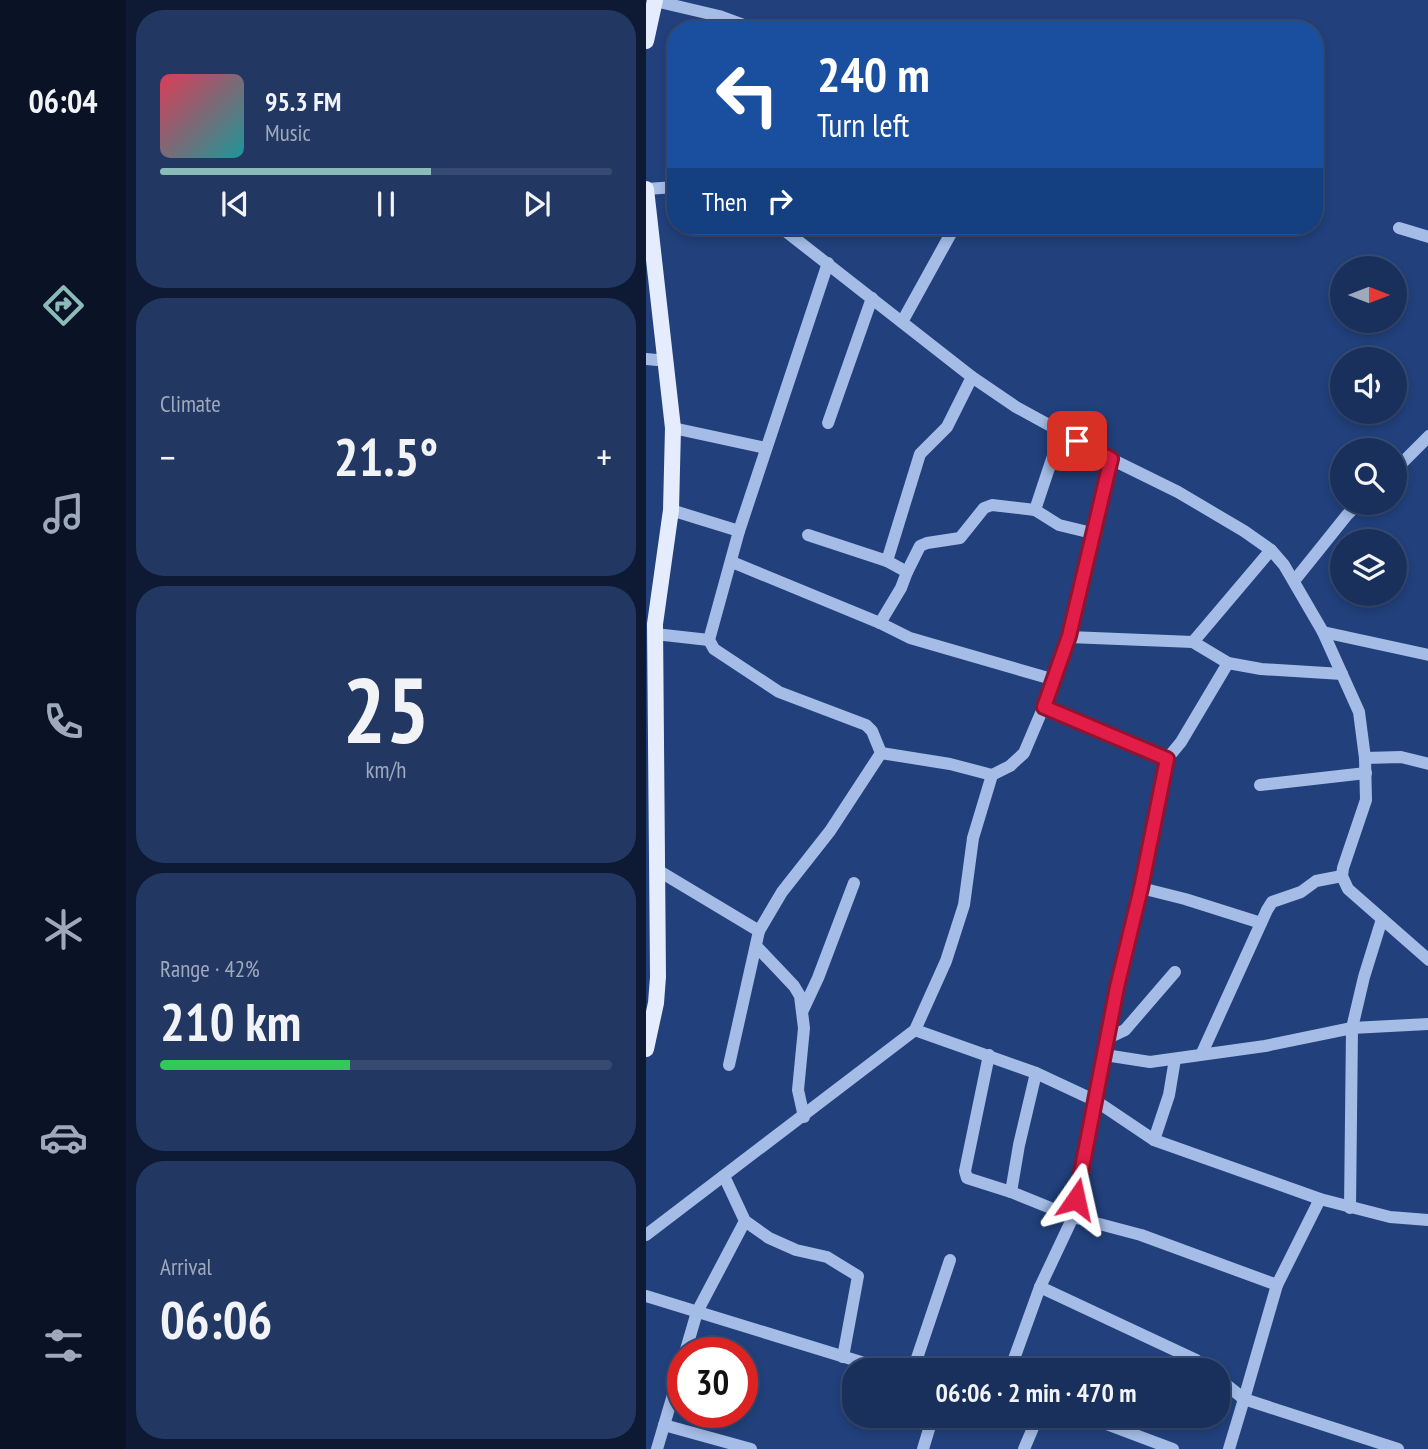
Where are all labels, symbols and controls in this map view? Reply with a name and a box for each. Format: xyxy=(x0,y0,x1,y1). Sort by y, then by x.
text: 240 m xyxy=(817,42,930,106)
icon: left xyxy=(702,49,793,140)
text: 06:04 xyxy=(28,80,98,122)
text: 95.3 FM xyxy=(265,85,341,118)
text: Turn left xyxy=(817,104,909,146)
text: Music xyxy=(265,118,311,147)
icon: right xyxy=(761,182,799,220)
icon: previous xyxy=(216,185,254,223)
icon: pause xyxy=(367,185,405,223)
icon: next xyxy=(518,185,556,223)
text: Then xyxy=(702,185,747,218)
north arrow xyxy=(1330,256,1407,332)
map controls xyxy=(1330,256,1407,606)
icon: directions xyxy=(39,281,88,330)
button: sound xyxy=(1330,347,1407,424)
text: Climate xyxy=(160,389,221,418)
pin xyxy=(1047,411,1107,471)
icon: arrive xyxy=(1058,422,1096,460)
text: 21.5° xyxy=(334,423,438,490)
text: − xyxy=(160,432,176,481)
text: + xyxy=(596,432,612,481)
button: search xyxy=(1330,438,1407,515)
icon: music xyxy=(39,489,88,538)
button: layers xyxy=(1330,529,1407,606)
text: 25 xyxy=(343,650,430,768)
icon: phone xyxy=(39,697,88,746)
text: km/h xyxy=(366,755,406,784)
icon: climate xyxy=(39,905,88,954)
text: Range · 42% xyxy=(160,954,260,983)
text: 210 km xyxy=(160,988,301,1055)
icon: car xyxy=(39,1113,88,1162)
position arrow xyxy=(1039,1162,1113,1236)
text: Arrival xyxy=(160,1252,212,1281)
text: 06:06 xyxy=(160,1286,272,1353)
icon: filters xyxy=(39,1321,88,1370)
speed limit sign: 30 xyxy=(667,1337,758,1428)
text: 06:06 · 2 min · 470 m xyxy=(936,1376,1136,1409)

